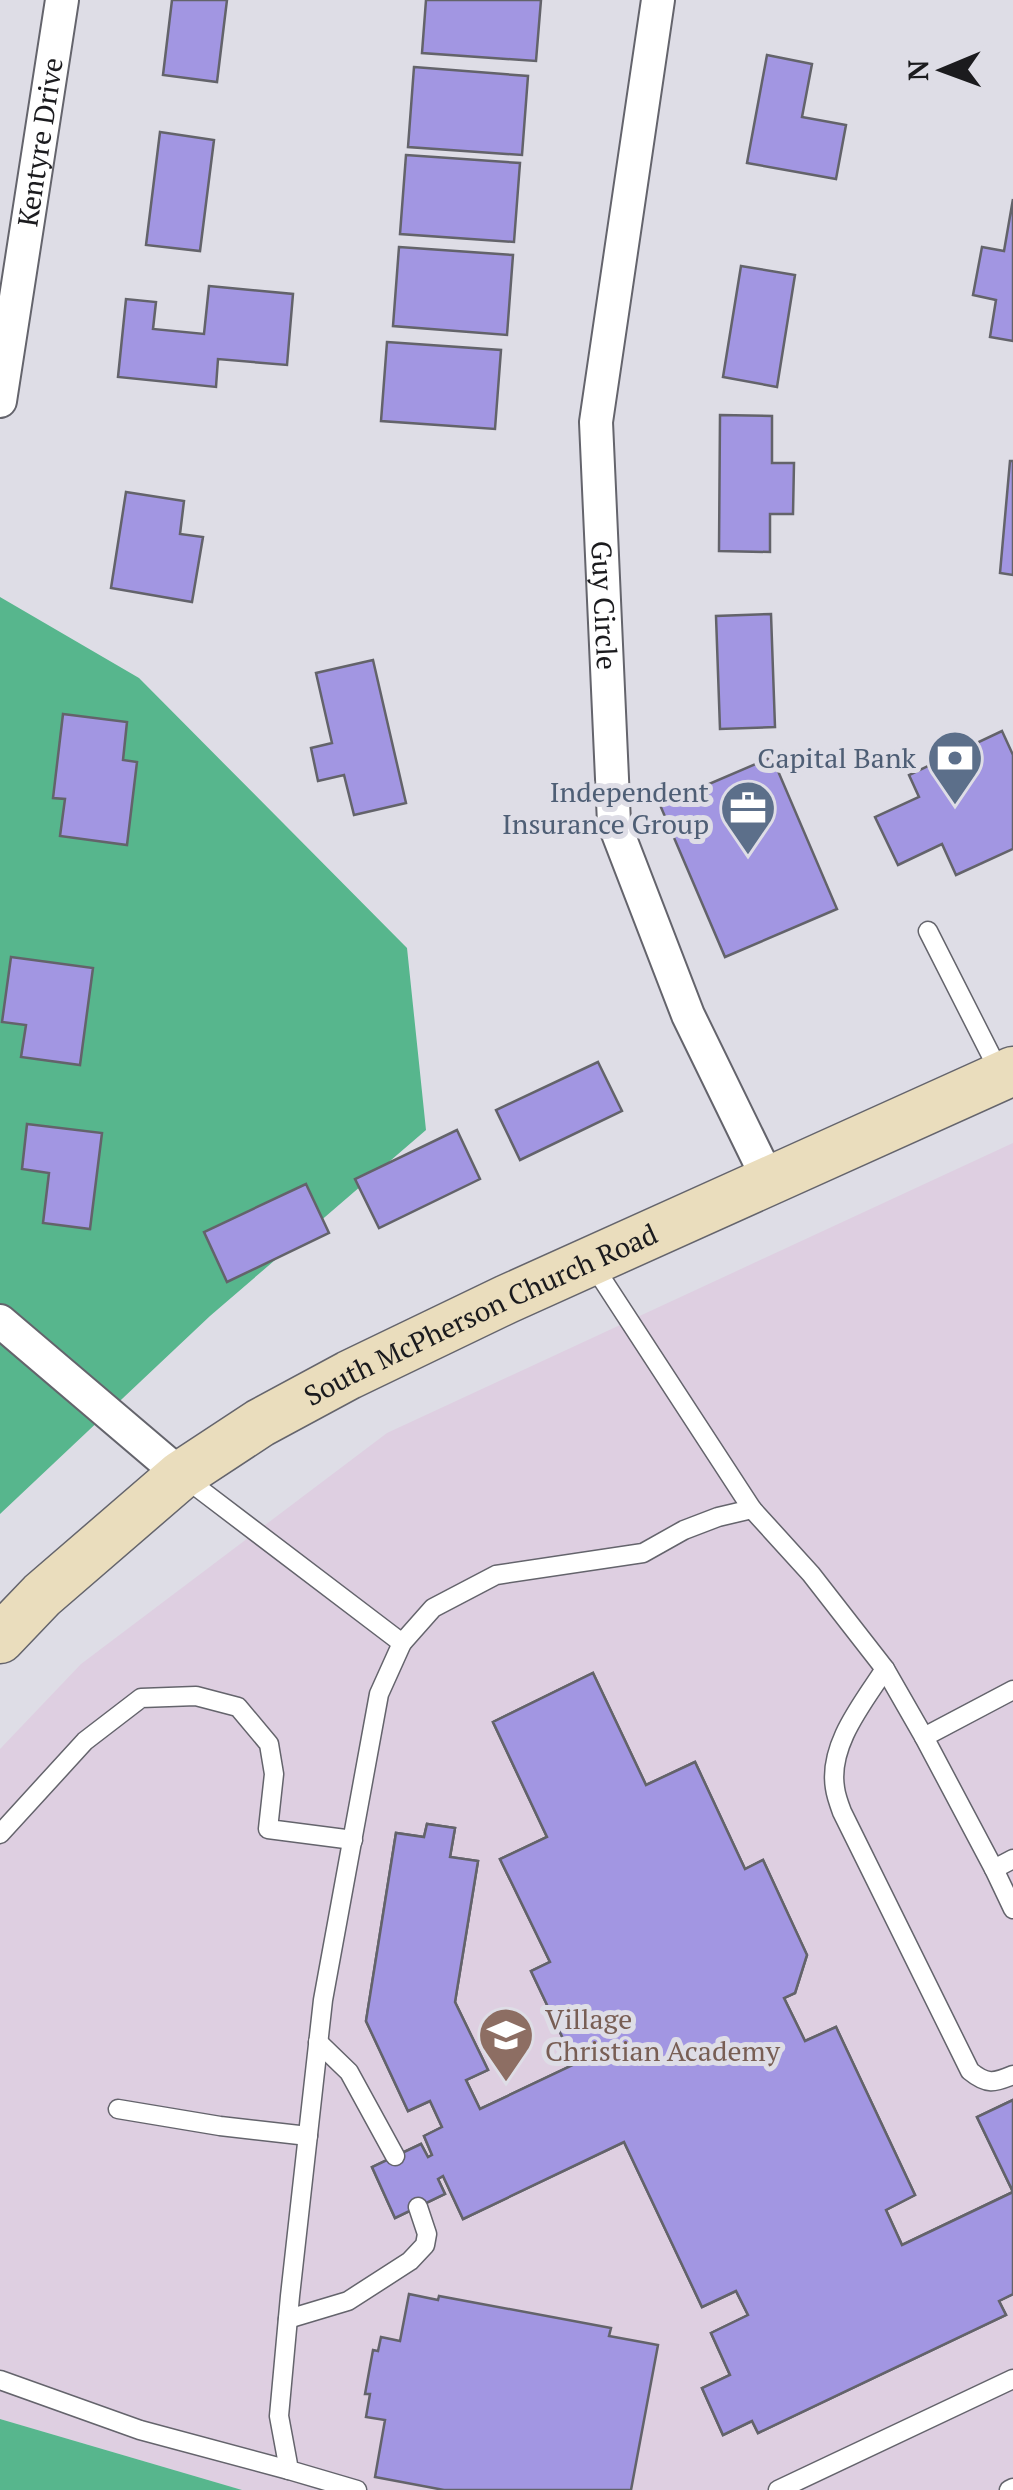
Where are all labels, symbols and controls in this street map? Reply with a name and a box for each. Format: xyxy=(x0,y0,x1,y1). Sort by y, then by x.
north arrow xyxy=(893,20,993,120)
street label: Kentyre Drive xyxy=(8,55,71,229)
text: N xyxy=(899,60,936,81)
street label: Guy Circle xyxy=(583,540,626,671)
bank icon: Capital Bank xyxy=(925,728,985,807)
place label: Capital Bank xyxy=(757,739,917,776)
place label: Independent Insurance Group xyxy=(502,773,710,842)
office icon: Independent Insurance Group xyxy=(718,778,778,857)
street label: South McPherson Church Road xyxy=(297,1215,663,1414)
place label: Village Christian Academy xyxy=(545,2000,781,2069)
school or university icon: Village Christian Academy xyxy=(476,2005,536,2084)

